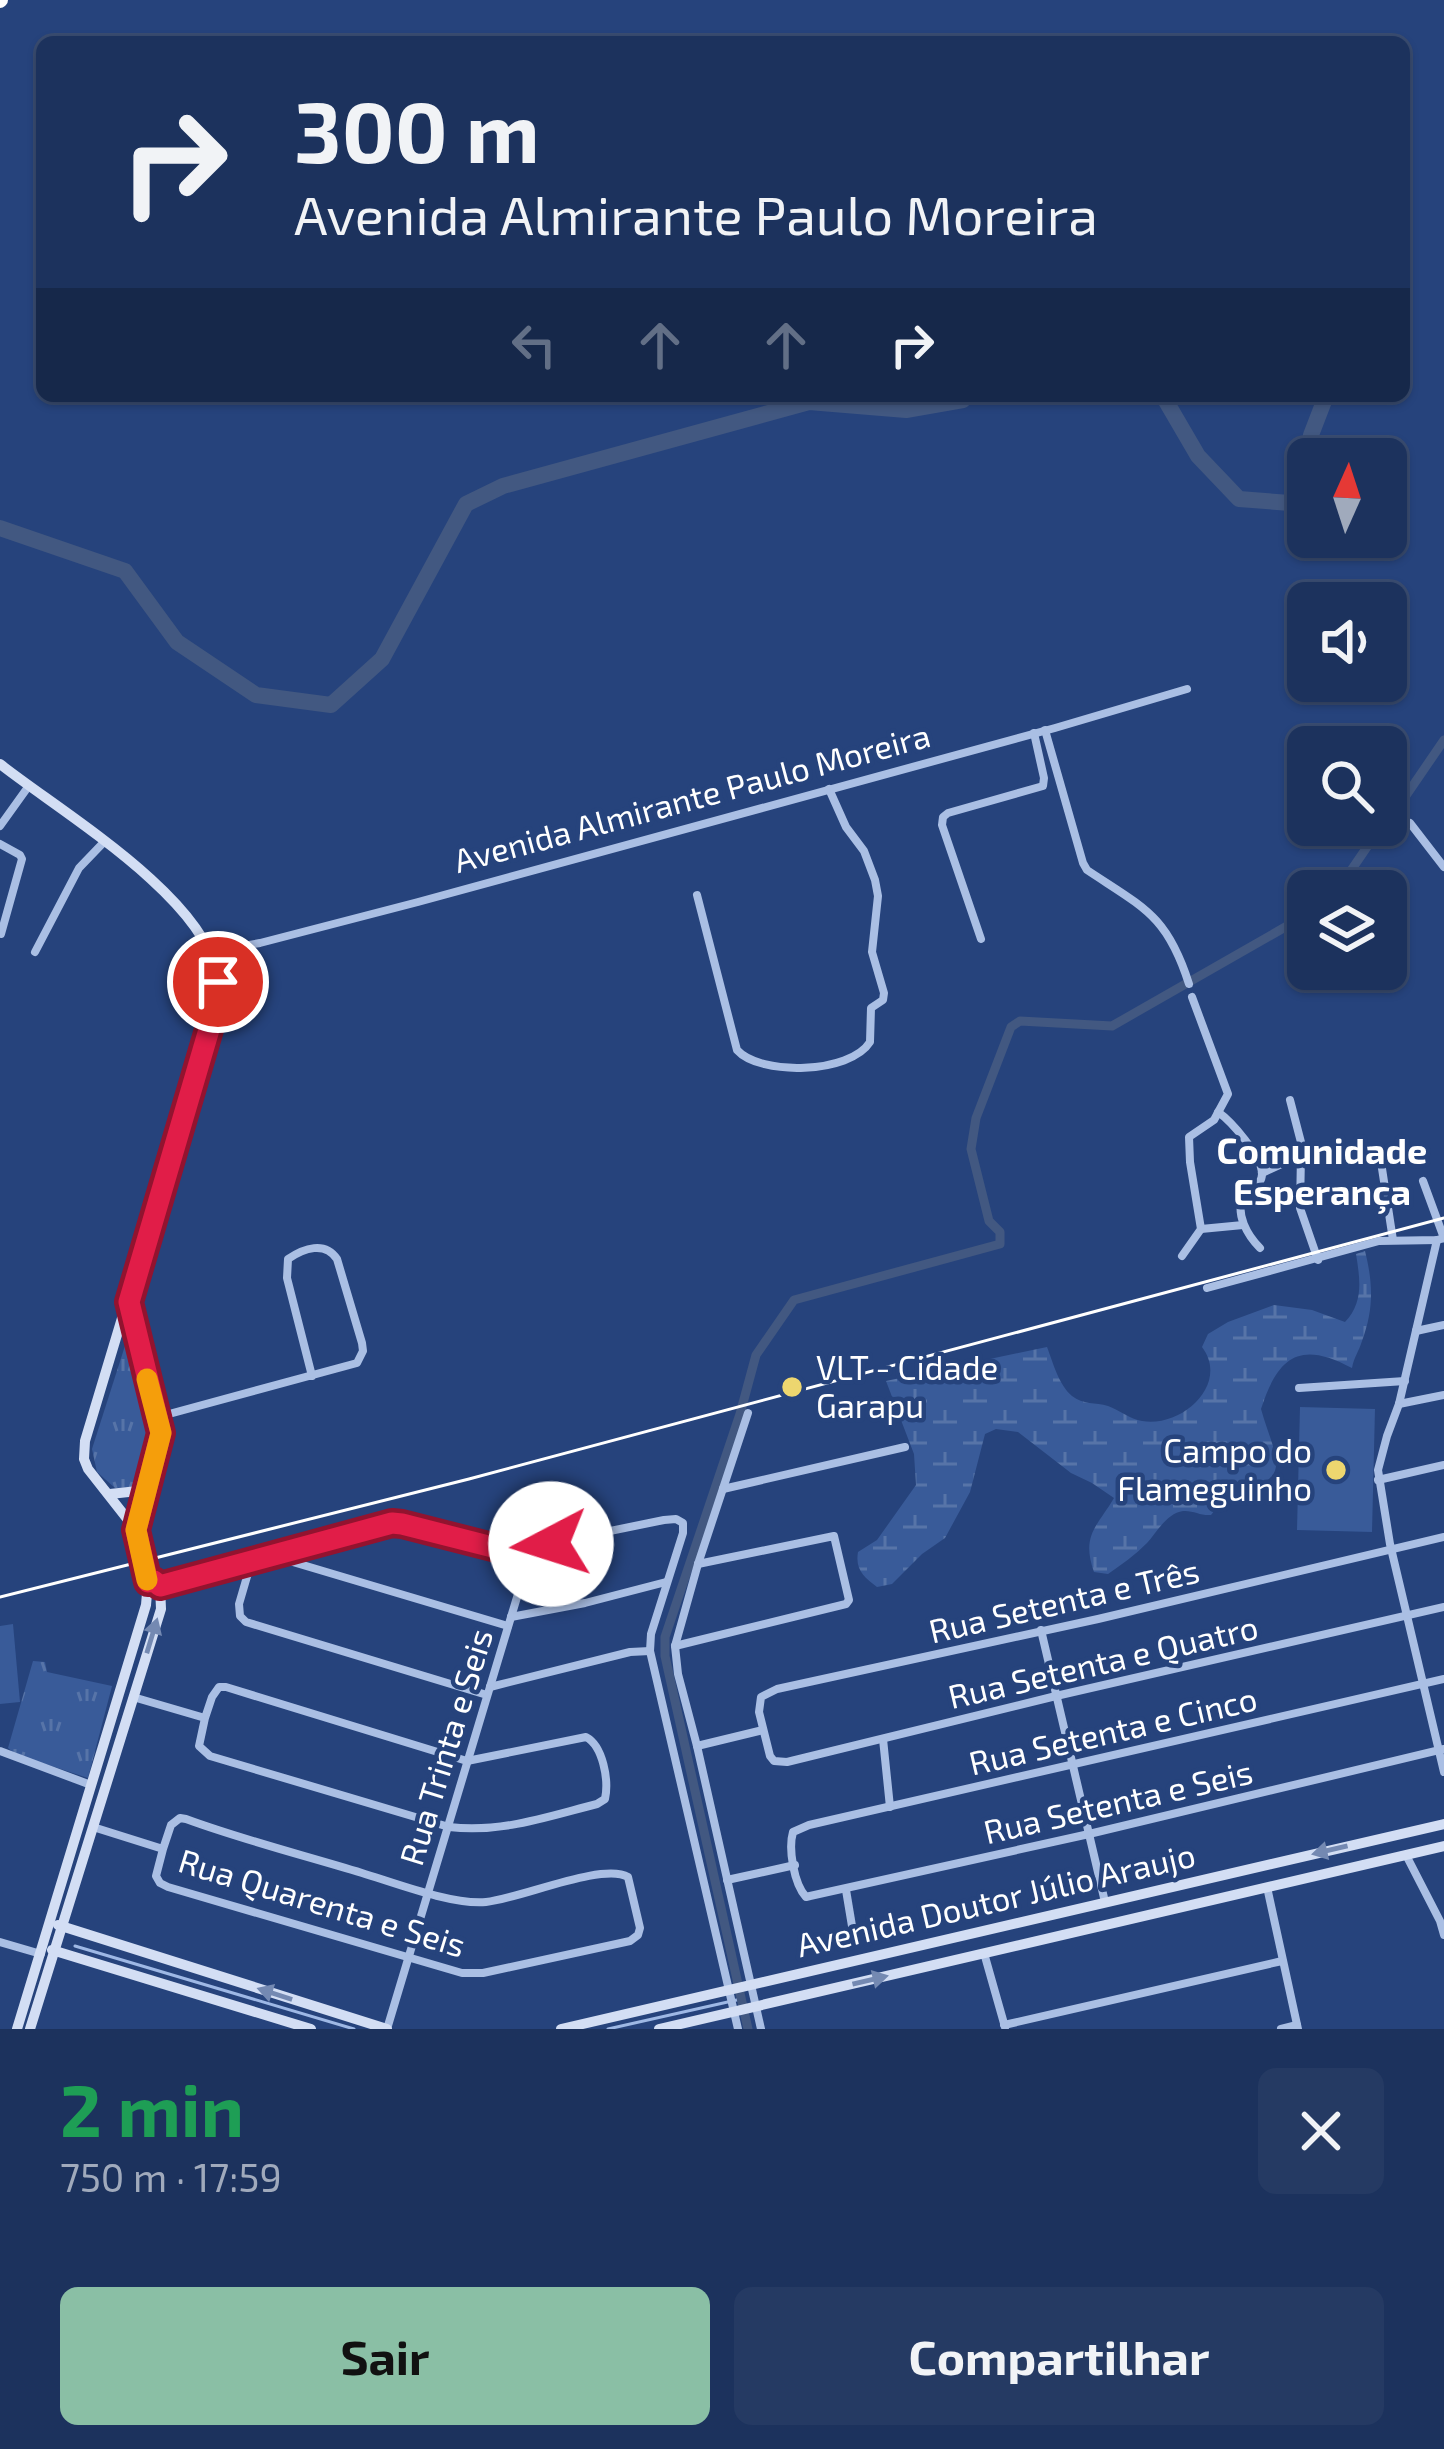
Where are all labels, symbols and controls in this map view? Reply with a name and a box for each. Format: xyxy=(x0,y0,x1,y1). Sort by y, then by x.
text: 300 m xyxy=(294,79,540,180)
icon: right xyxy=(96,84,252,240)
text: Avenida Almirante Paulo Moreira xyxy=(294,181,1098,246)
icon: left xyxy=(501,312,567,378)
icon: ahead xyxy=(627,312,693,378)
icon: ahead xyxy=(753,312,819,378)
icon: right xyxy=(879,312,945,378)
north arrow xyxy=(1287,438,1407,558)
map controls xyxy=(1287,438,1407,990)
button: sound xyxy=(1287,582,1407,702)
street label: Avenida Almirante Paulo Moreira xyxy=(449,714,934,880)
button: search xyxy=(1287,726,1407,846)
button: layers xyxy=(1287,870,1407,990)
pin xyxy=(167,931,269,1033)
icon: arrive xyxy=(185,949,251,1015)
district label: Comunidade Esperança xyxy=(1217,1128,1427,1214)
place label: VLT - Cidade Garapu xyxy=(816,1347,998,1425)
marker: VLT - Cidade Garapu xyxy=(779,1374,805,1400)
place label: Campo do Flameguinho xyxy=(1117,1430,1312,1508)
marker: Campo do Flameguinho xyxy=(1323,1457,1349,1483)
position arrow xyxy=(488,1481,614,1607)
street label: Rua Setenta e Três xyxy=(925,1549,1203,1651)
street label: Rua Setenta e Quatro xyxy=(944,1606,1262,1716)
one-way arrow xyxy=(144,1618,162,1654)
street label: Rua Trinta e Seis xyxy=(390,1624,500,1870)
street label: Rua Setenta e Cinco xyxy=(965,1677,1261,1783)
street label: Rua Setenta e Seis xyxy=(979,1751,1256,1851)
street label: Avenida Doutor Júlio Araujo xyxy=(793,1834,1199,1964)
street label: Rua Quarenta e Seis xyxy=(174,1839,470,1965)
one-way arrow xyxy=(1312,1841,1349,1860)
one-way arrow xyxy=(851,1970,888,1989)
one-way arrow xyxy=(256,1983,293,2002)
text: 2 min xyxy=(60,2065,244,2151)
button: close xyxy=(1258,2068,1384,2194)
text: 750 m · 17:59 xyxy=(60,2153,282,2200)
button: Sair xyxy=(60,2287,710,2425)
button: Compartilhar xyxy=(734,2287,1384,2425)

